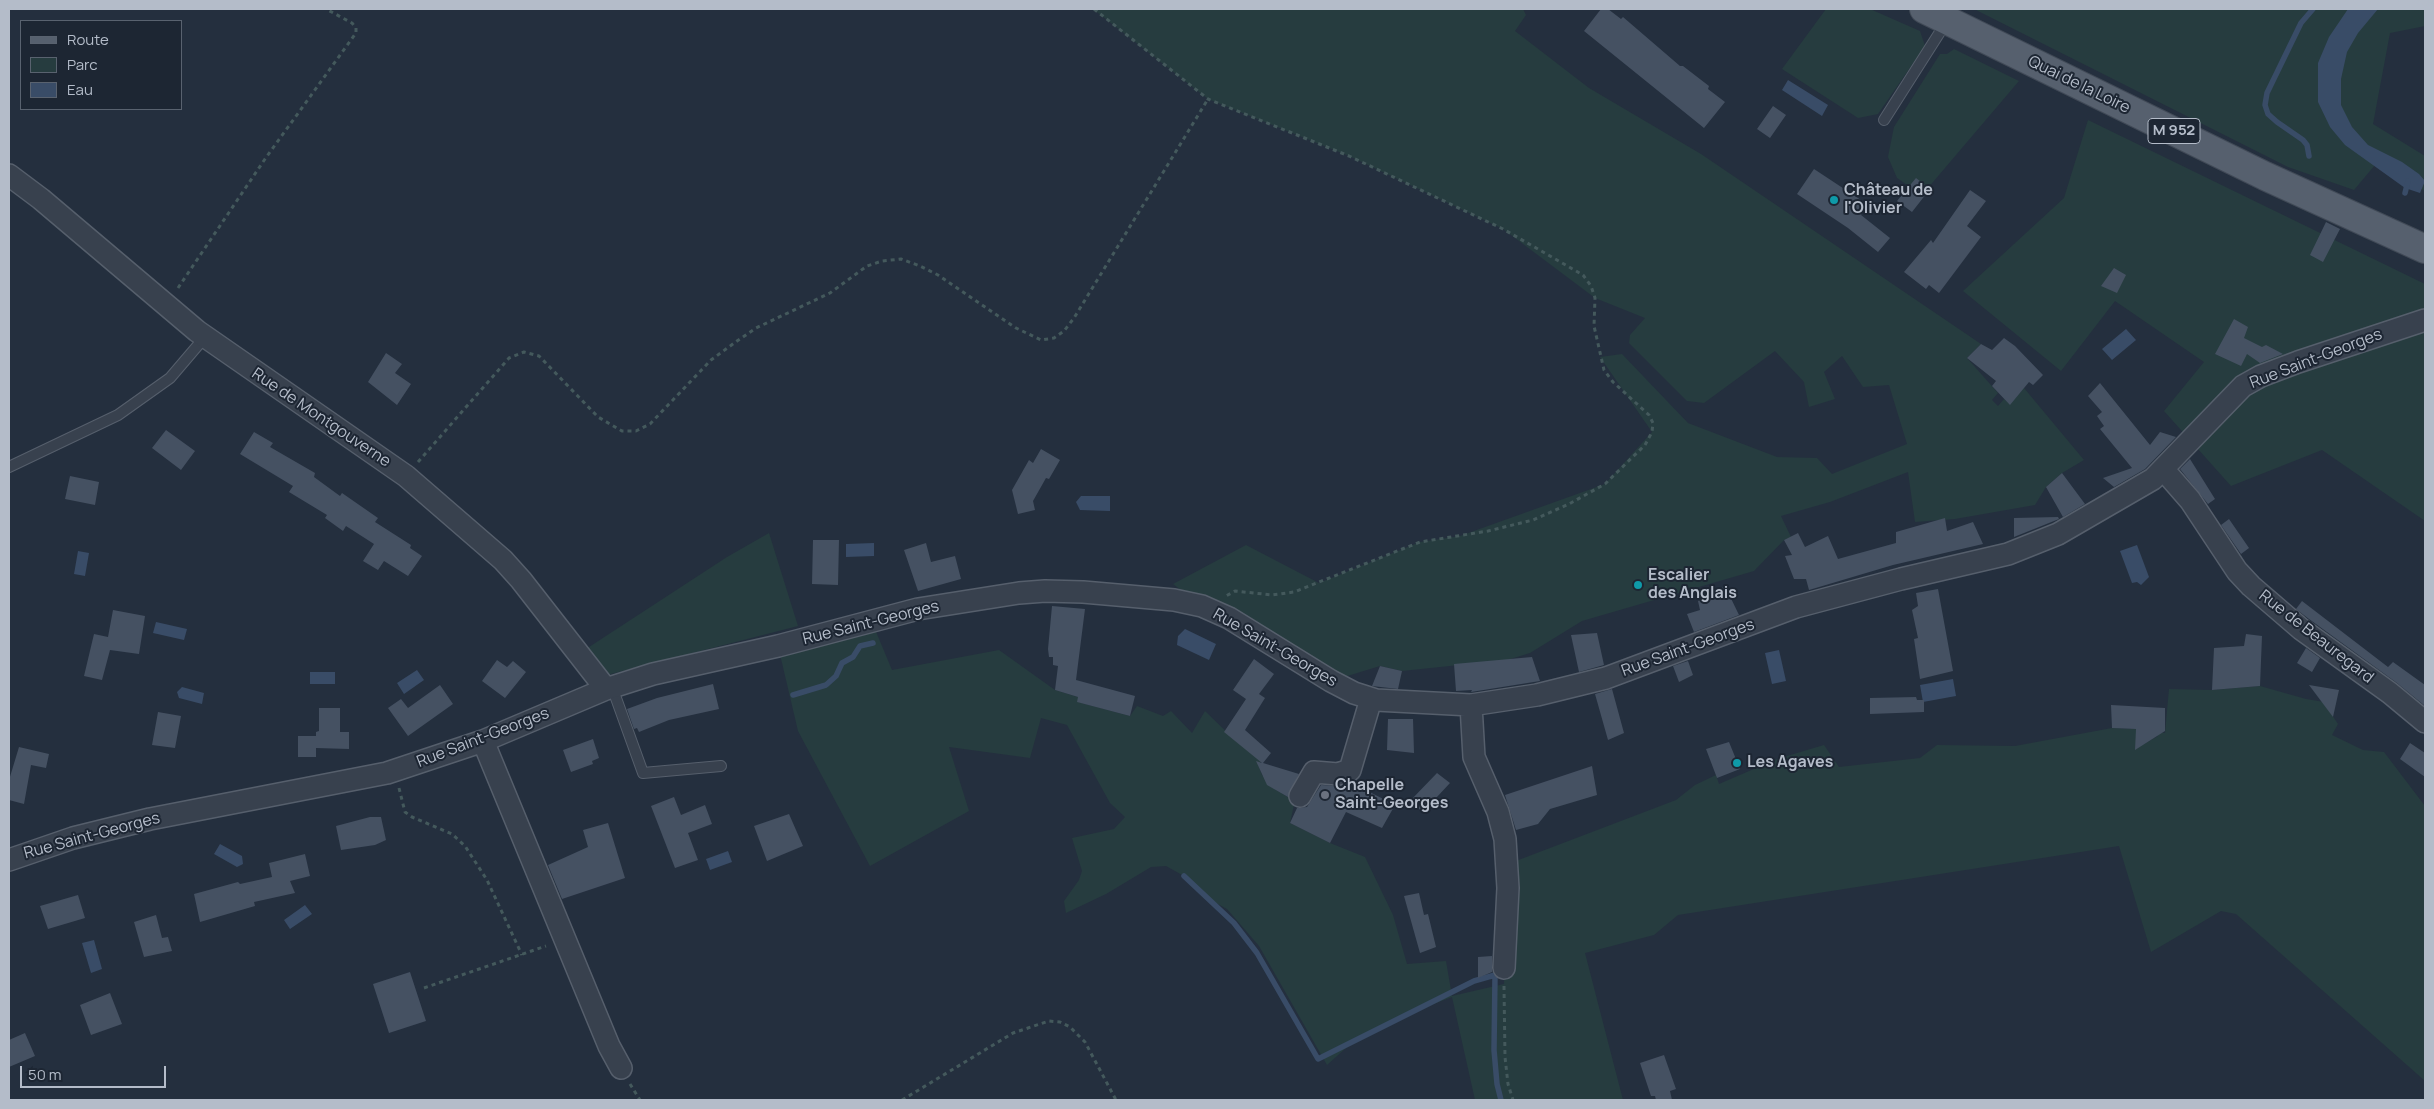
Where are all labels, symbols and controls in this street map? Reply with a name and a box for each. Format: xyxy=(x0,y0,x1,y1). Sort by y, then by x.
legend xyxy=(20,20,182,110)
text: Route xyxy=(67,29,109,50)
street label: Quai de la Loire xyxy=(2025,52,2133,118)
text: Parc xyxy=(67,54,98,75)
text: Eau xyxy=(67,79,93,100)
road number: M 952 xyxy=(2148,118,2200,144)
place label: Château de l'Olivier xyxy=(1844,181,1933,219)
marker: Château de l'Olivier xyxy=(1828,194,1840,206)
street label: Rue Saint-Georges xyxy=(2247,325,2385,393)
street label: Rue de Montgouverne xyxy=(248,364,394,472)
place label: Escalier des Anglais xyxy=(1648,566,1737,604)
marker: Escalier des Anglais xyxy=(1632,579,1644,591)
street label: Rue de Beauregard xyxy=(2255,586,2377,688)
street label: Rue Saint-Georges xyxy=(801,597,941,649)
street label: Rue Saint-Georges xyxy=(1210,605,1340,691)
street label: Rue Saint-Georges xyxy=(1619,615,1757,681)
street label: Rue Saint-Georges xyxy=(414,704,552,772)
place label: Les Agaves xyxy=(1747,753,1833,773)
marker: Les Agaves xyxy=(1731,757,1743,769)
place label: Chapelle Saint-Georges xyxy=(1335,776,1448,814)
marker: Chapelle Saint-Georges xyxy=(1319,789,1331,801)
street label: Rue Saint-Georges xyxy=(22,809,162,863)
scale bar xyxy=(22,1056,169,1088)
text: 50 m xyxy=(28,1064,62,1085)

